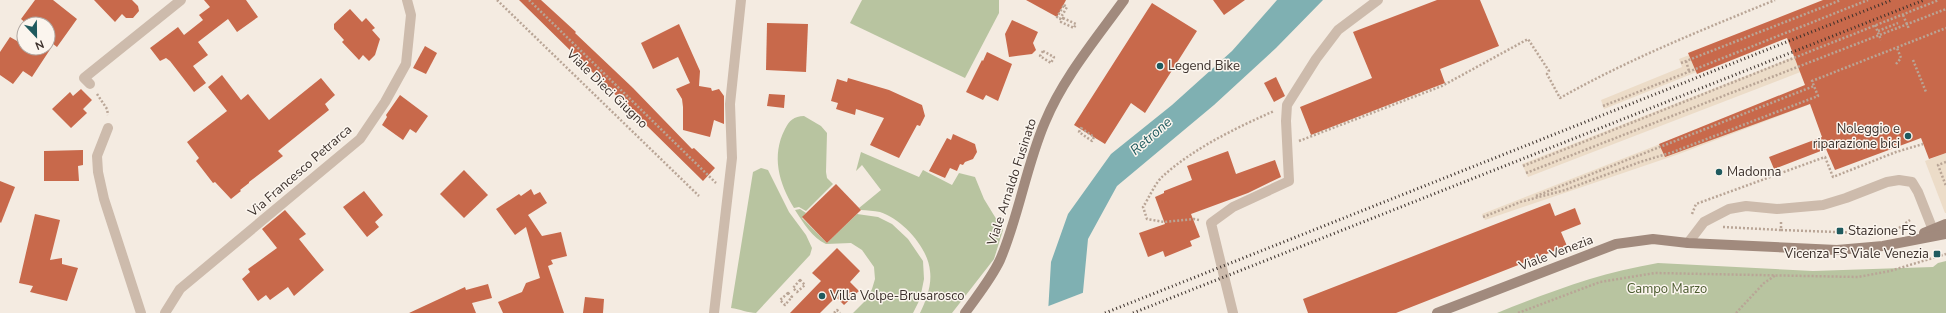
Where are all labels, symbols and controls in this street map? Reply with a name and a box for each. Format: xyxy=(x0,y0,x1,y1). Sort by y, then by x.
north arrow xyxy=(16,16,56,56)
text: N xyxy=(33,36,46,53)
street label: Viale Dieci Giugno xyxy=(562,45,652,133)
place label: Legend Bike xyxy=(1168,57,1240,75)
marker: Legend Bike xyxy=(1155,61,1165,71)
water label: Retrone xyxy=(1126,112,1176,159)
street label: Viale Arnaldo Fusinato xyxy=(983,116,1041,249)
place label: Noleggio e riparazione bici xyxy=(1813,120,1900,153)
street label: Via Francesco Petrarca xyxy=(244,121,356,222)
marker: Noleggio e riparazione bici xyxy=(1903,131,1913,141)
place label: Madonna xyxy=(1727,163,1781,181)
marker: Madonna xyxy=(1714,167,1724,177)
place label: Stazione FS xyxy=(1848,222,1916,240)
marker: Stazione FS xyxy=(1835,226,1845,236)
street label: Viale Venezia xyxy=(1515,231,1596,276)
place label: Vicenza FS Viale Venezia xyxy=(1783,245,1929,263)
marker: Vicenza FS Viale Venezia xyxy=(1932,249,1942,259)
park label: Campo Marzo xyxy=(1627,280,1707,298)
place label: Villa Volpe-Brusarosco xyxy=(829,287,964,305)
marker: Villa Volpe-Brusarosco xyxy=(817,291,827,301)

